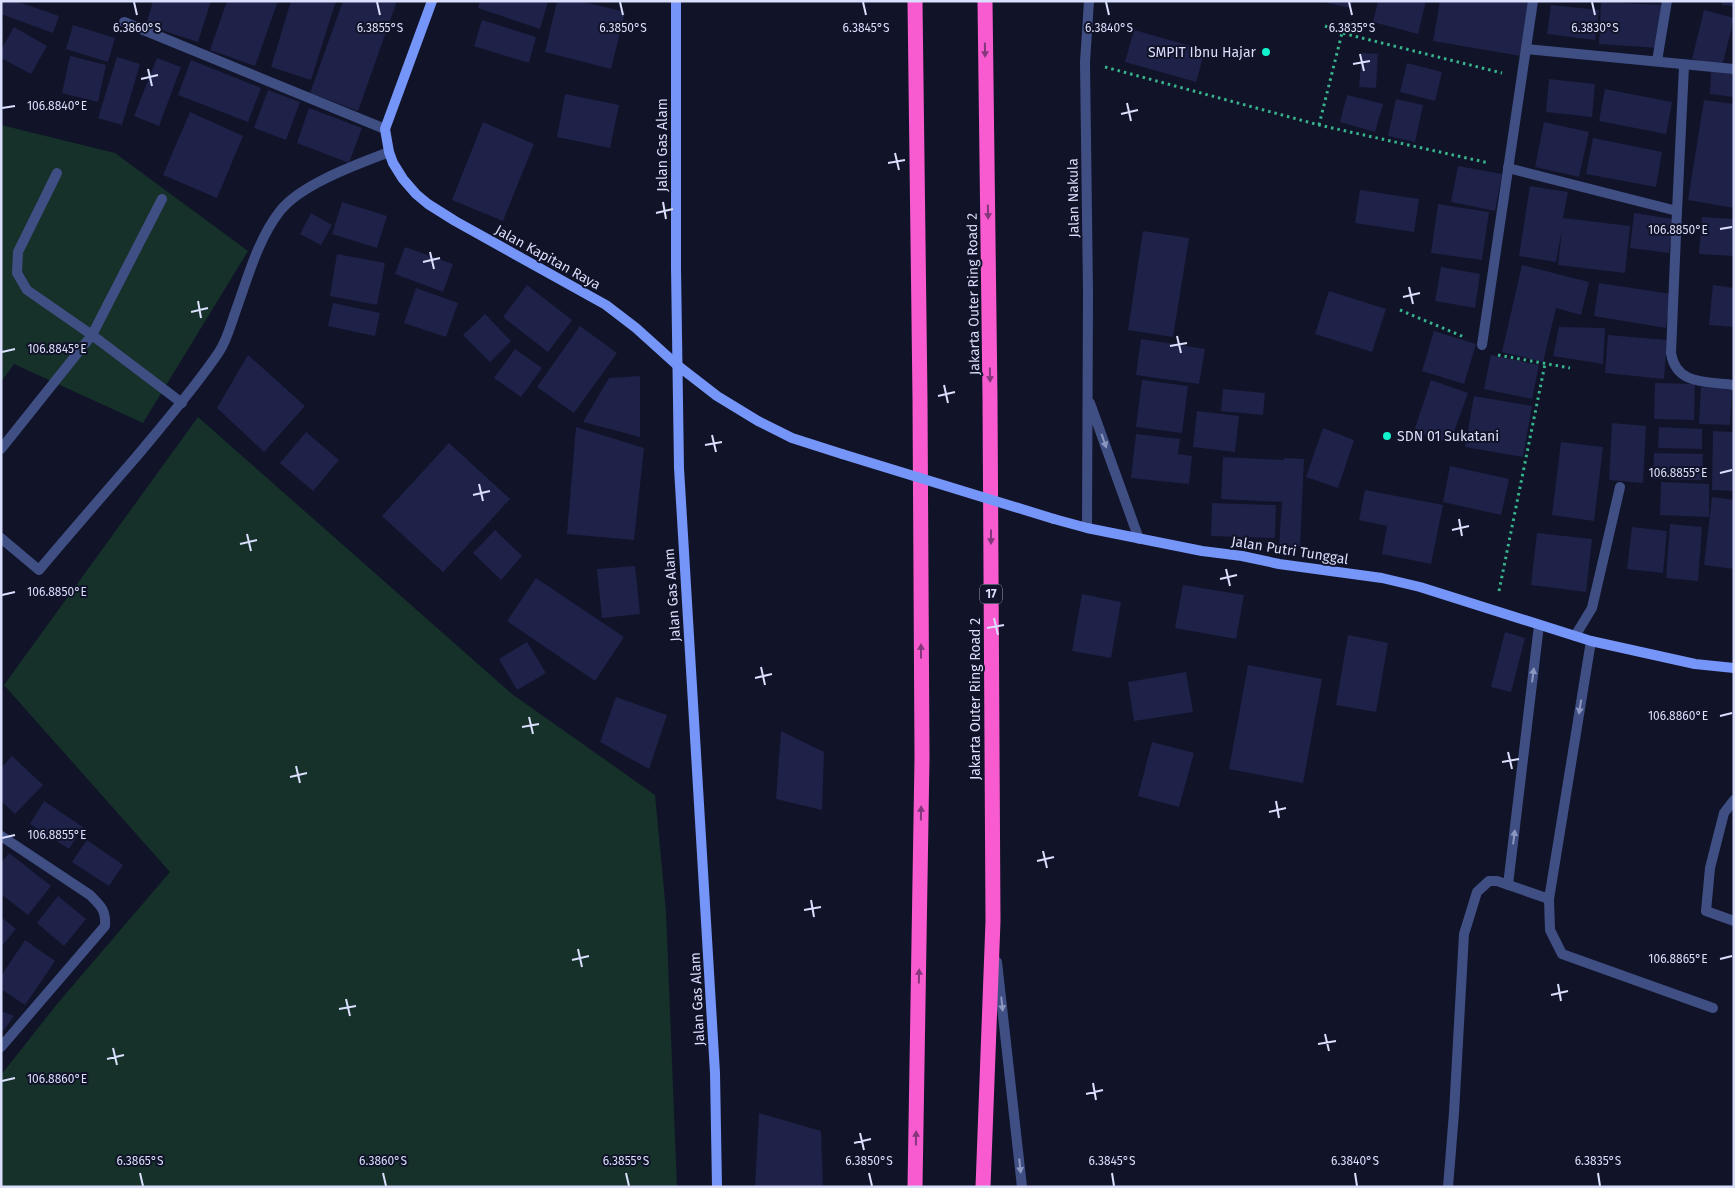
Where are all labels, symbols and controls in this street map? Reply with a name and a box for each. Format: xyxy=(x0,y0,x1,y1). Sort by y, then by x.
text: 6.3860°S xyxy=(113,21,161,35)
text: 6.3855°S xyxy=(357,21,404,35)
text: 6.3850°S xyxy=(599,21,647,35)
text: 6.3845°S xyxy=(843,21,890,35)
text: 6.3840°S xyxy=(1085,21,1133,35)
text: 6.3835°S xyxy=(1329,21,1376,35)
text: 6.3830°S xyxy=(1571,21,1619,35)
one-way arrow xyxy=(982,42,990,58)
place label: SMPIT Ibnu Hajar xyxy=(1148,44,1257,61)
marker: SMPIT Ibnu Hajar xyxy=(1260,46,1272,58)
street label: Jalan Gas Alam xyxy=(654,98,671,192)
text: 106.8840°E xyxy=(27,99,87,113)
street label: Jalan Nakula xyxy=(1064,158,1083,238)
one-way arrow xyxy=(984,205,992,221)
street label: Jakarta Outer Ring Road 2 xyxy=(964,213,983,375)
street label: Jalan Kapitan Raya xyxy=(492,221,603,293)
text: 106.8850°E xyxy=(1648,223,1708,237)
text: 106.8845°E xyxy=(27,342,87,356)
one-way arrow xyxy=(986,367,994,383)
place label: SDN 01 Sukatani xyxy=(1397,428,1499,445)
marker: SDN 01 Sukatani xyxy=(1381,430,1393,442)
one-way arrow xyxy=(1101,433,1108,448)
text: 106.8855°E xyxy=(1649,466,1707,480)
one-way arrow xyxy=(987,530,995,546)
street label: Jalan Putri Tunggal xyxy=(1230,533,1350,568)
street label: Jalan Gas Alam xyxy=(661,548,684,642)
road number: 17 xyxy=(980,584,1002,604)
text: 106.8850°E xyxy=(27,585,87,599)
street label: Jakarta Outer Ring Road 2 xyxy=(967,618,984,780)
one-way arrow xyxy=(917,642,925,658)
one-way arrow xyxy=(1529,667,1537,683)
one-way arrow xyxy=(1576,699,1584,715)
text: 106.8860°E xyxy=(1648,709,1708,723)
one-way arrow xyxy=(917,805,925,821)
text: 106.8855°E xyxy=(28,828,86,842)
one-way arrow xyxy=(1510,828,1518,844)
street label: Jalan Gas Alam xyxy=(687,952,708,1046)
text: 106.8865°E xyxy=(1648,952,1708,966)
one-way arrow xyxy=(915,967,923,983)
one-way arrow xyxy=(998,996,1006,1012)
text: 106.8860°E xyxy=(27,1072,87,1086)
one-way arrow xyxy=(912,1130,920,1146)
text: 6.3865°S xyxy=(116,1154,164,1168)
text: 6.3860°S xyxy=(359,1154,407,1168)
text: 6.3855°S xyxy=(603,1154,650,1168)
text: 6.3850°S xyxy=(845,1154,893,1168)
text: 6.3845°S xyxy=(1089,1154,1136,1168)
text: 6.3840°S xyxy=(1331,1154,1379,1168)
text: 6.3835°S xyxy=(1575,1154,1622,1168)
one-way arrow xyxy=(1016,1158,1024,1174)

